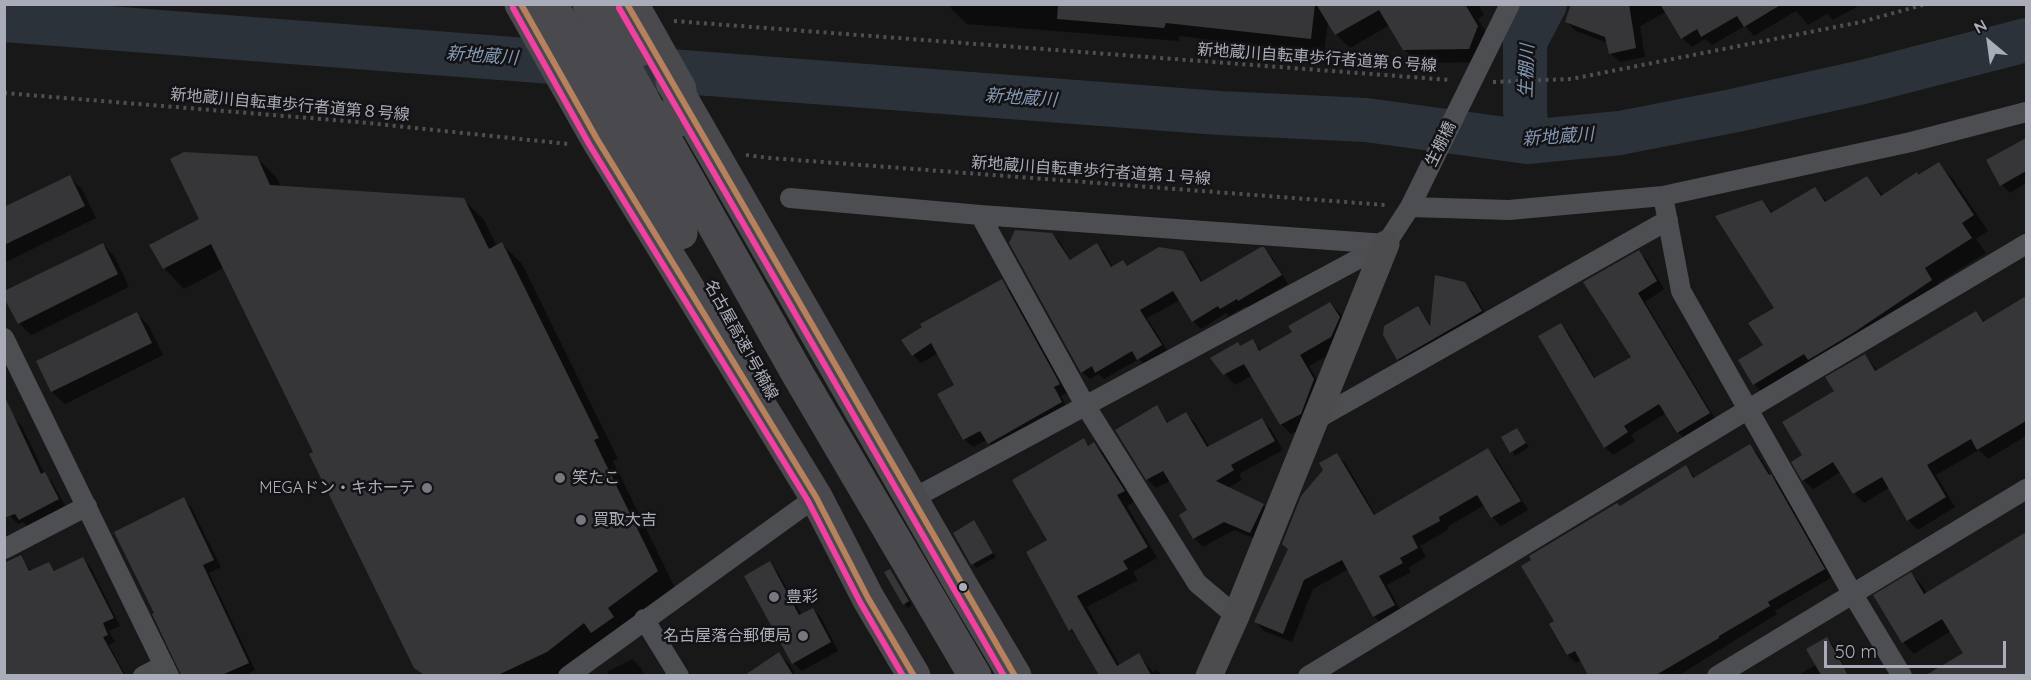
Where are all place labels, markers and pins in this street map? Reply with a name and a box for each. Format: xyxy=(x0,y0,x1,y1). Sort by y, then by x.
place label: 笑たこ xyxy=(572,468,620,488)
marker: 笑たこ xyxy=(553,471,567,485)
place label: MEGAドン・キホーテ xyxy=(259,478,415,498)
marker: MEGAドン・キホーテ xyxy=(420,481,434,495)
place label: 買取大吉 xyxy=(593,510,657,530)
marker: 買取大吉 xyxy=(574,513,588,527)
unlabelled marker xyxy=(957,581,969,593)
place label: 豊彩 xyxy=(786,587,818,607)
marker: 豊彩 xyxy=(767,590,781,604)
place label: 名古屋落合郵便局 xyxy=(663,626,791,646)
marker: 名古屋落合郵便局 xyxy=(796,629,810,643)

